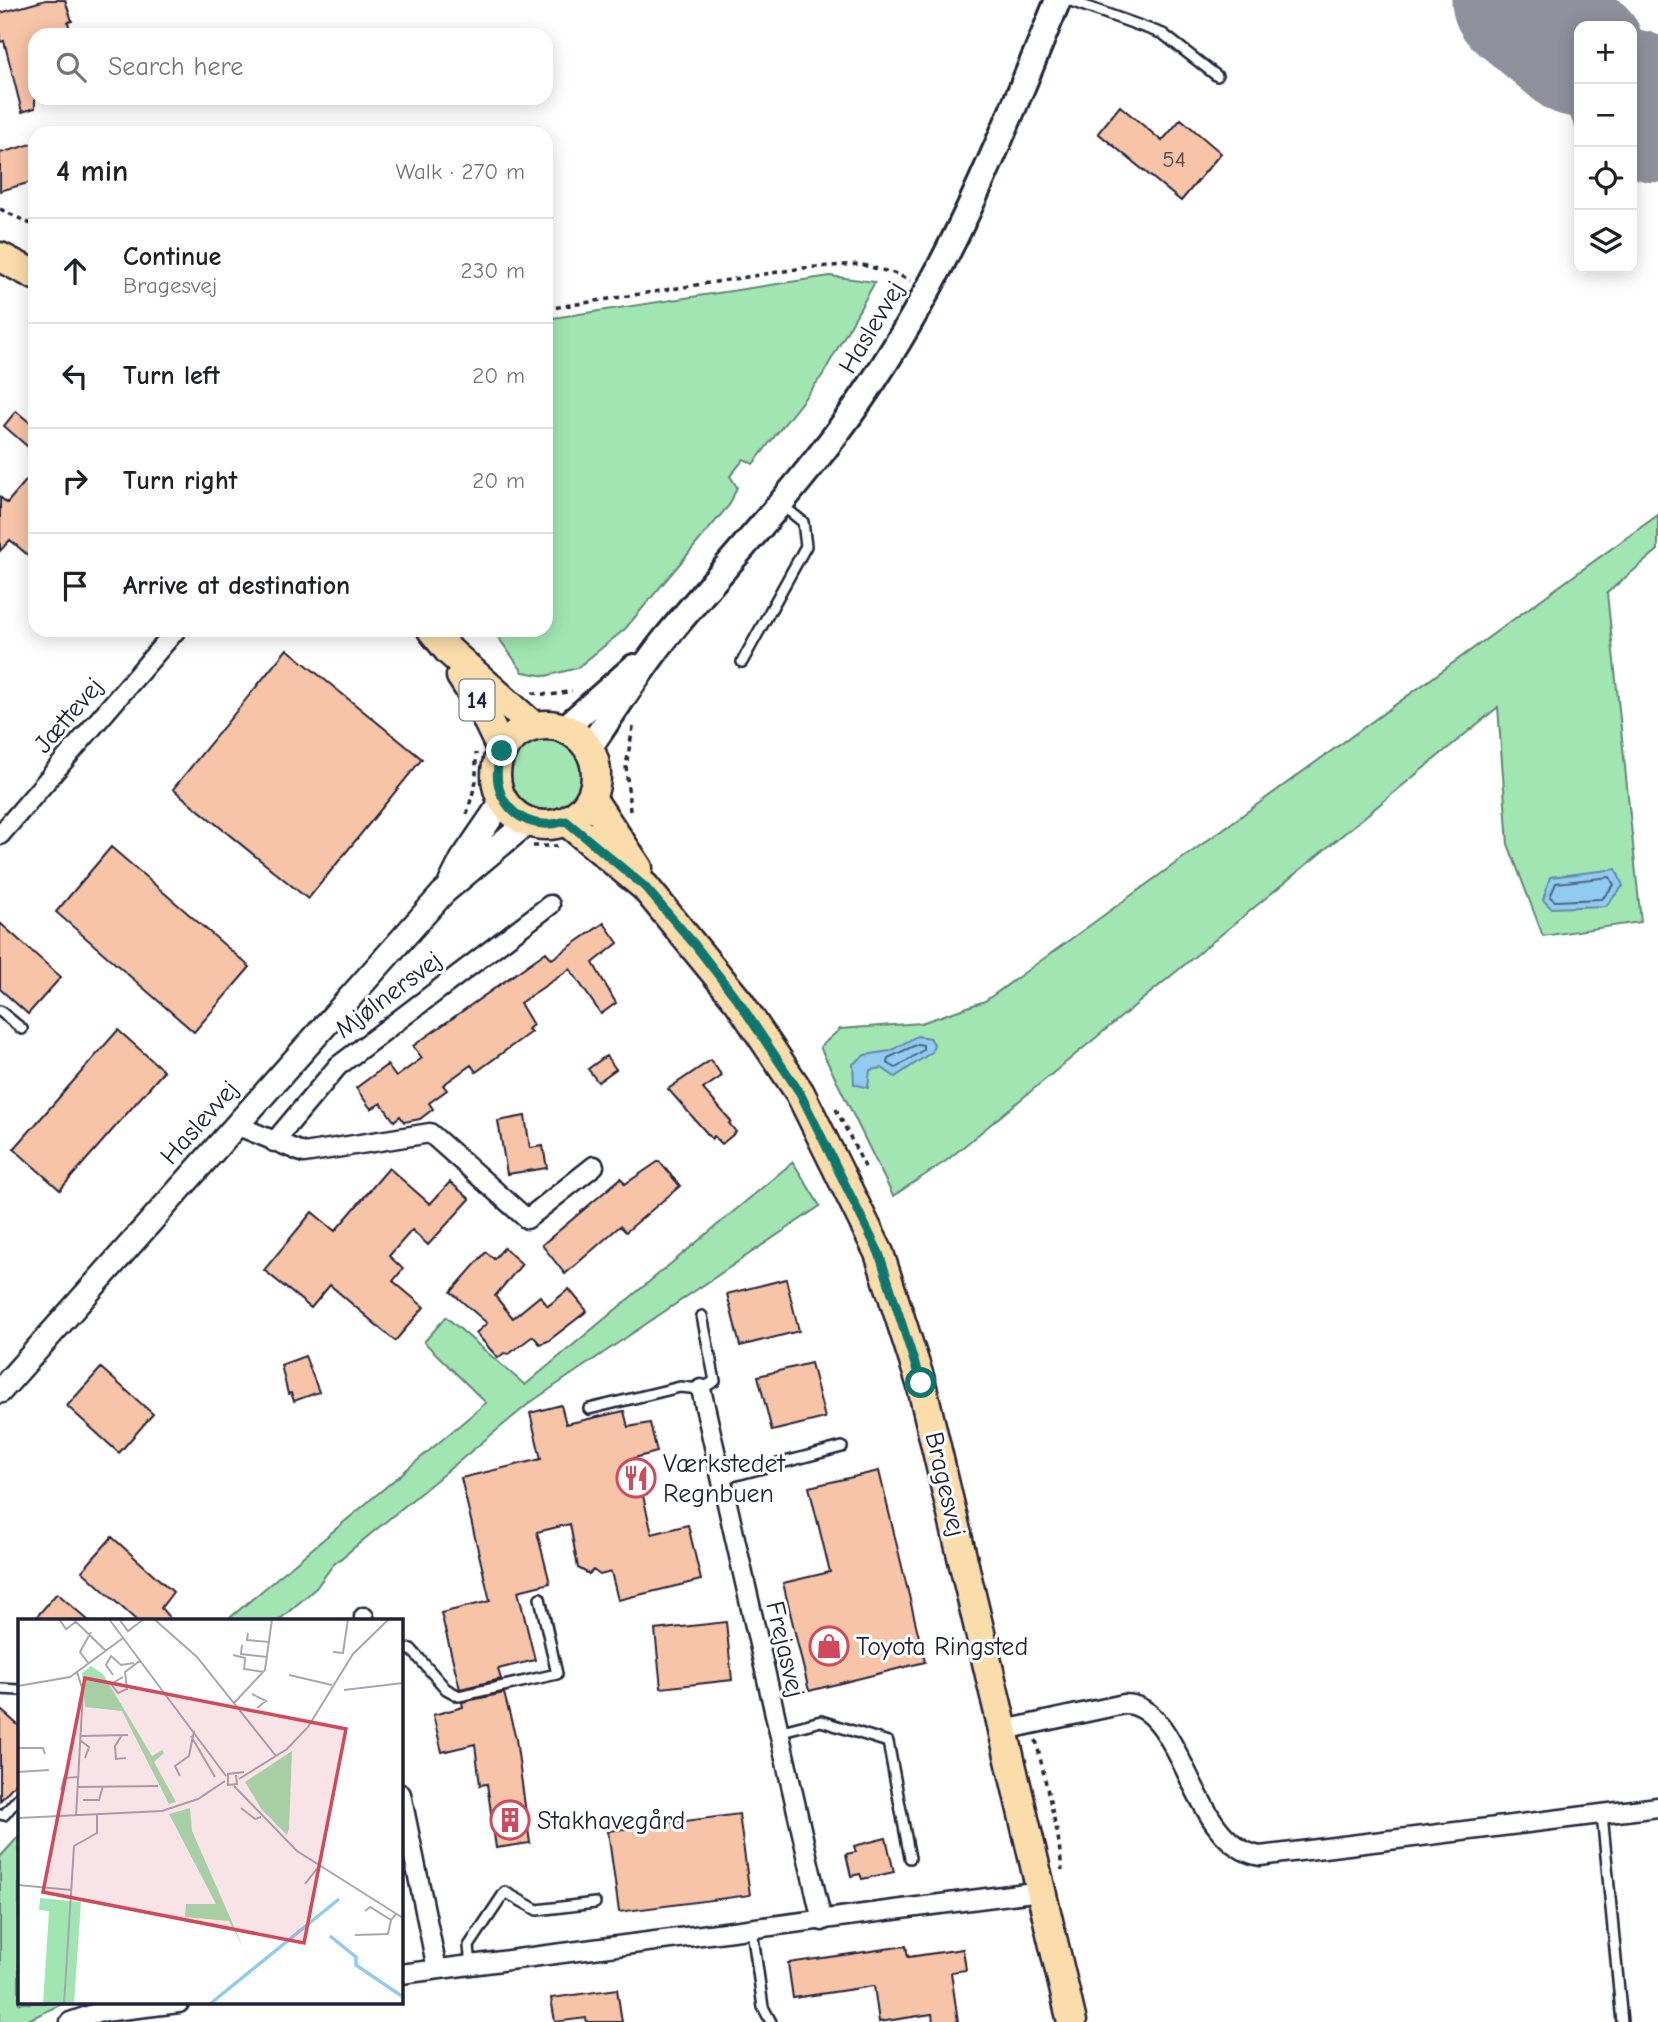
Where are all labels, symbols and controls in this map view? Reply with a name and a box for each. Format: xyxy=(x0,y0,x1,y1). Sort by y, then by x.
map controls xyxy=(1574,21,1637,273)
button: + xyxy=(1574,21,1637,84)
search box xyxy=(28,28,553,105)
icon: search xyxy=(52,48,90,86)
text: Search here xyxy=(108,52,243,82)
button: − xyxy=(1574,84,1637,147)
house number: 54 xyxy=(1162,146,1186,173)
button: locate xyxy=(1574,147,1637,210)
text: 4 min xyxy=(56,154,128,189)
text: Walk · 270 m xyxy=(396,158,525,185)
button: layers xyxy=(1574,210,1637,273)
text: Continue xyxy=(123,242,221,272)
icon: ahead xyxy=(56,252,94,290)
text: 230 m xyxy=(461,257,525,284)
text: Bragesvej xyxy=(123,272,217,299)
street label: Haslevvej xyxy=(833,276,911,379)
icon: left xyxy=(56,357,94,395)
text: Turn left xyxy=(123,361,220,391)
text: 20 m xyxy=(472,362,525,389)
icon: right xyxy=(56,462,94,500)
text: Turn right xyxy=(123,466,237,496)
text: 20 m xyxy=(472,467,525,494)
icon: arrive xyxy=(56,567,94,605)
text: Arrive at destination xyxy=(123,571,350,601)
street label: Jættevej xyxy=(28,672,110,759)
road number: 14 xyxy=(460,680,494,720)
route end xyxy=(486,735,517,766)
street label: Mjølnersvej xyxy=(329,945,448,1045)
street label: Haslevvej xyxy=(154,1075,245,1171)
route start xyxy=(905,1367,936,1398)
street label: Bragesvej xyxy=(918,1429,972,1539)
place label: Værkstedet Regnbuen xyxy=(663,1449,787,1509)
restaurant icon: Værkstedet Regnbuen xyxy=(615,1457,657,1499)
street label: Frejasvej xyxy=(759,1598,811,1700)
inset map xyxy=(18,1619,402,2004)
shop icon: Toyota Ringsted xyxy=(808,1625,850,1667)
place label: Toyota Ringsted xyxy=(856,1632,1028,1662)
building icon: Stakhavegård xyxy=(489,1799,531,1841)
place label: Stakhavegård xyxy=(537,1806,685,1836)

